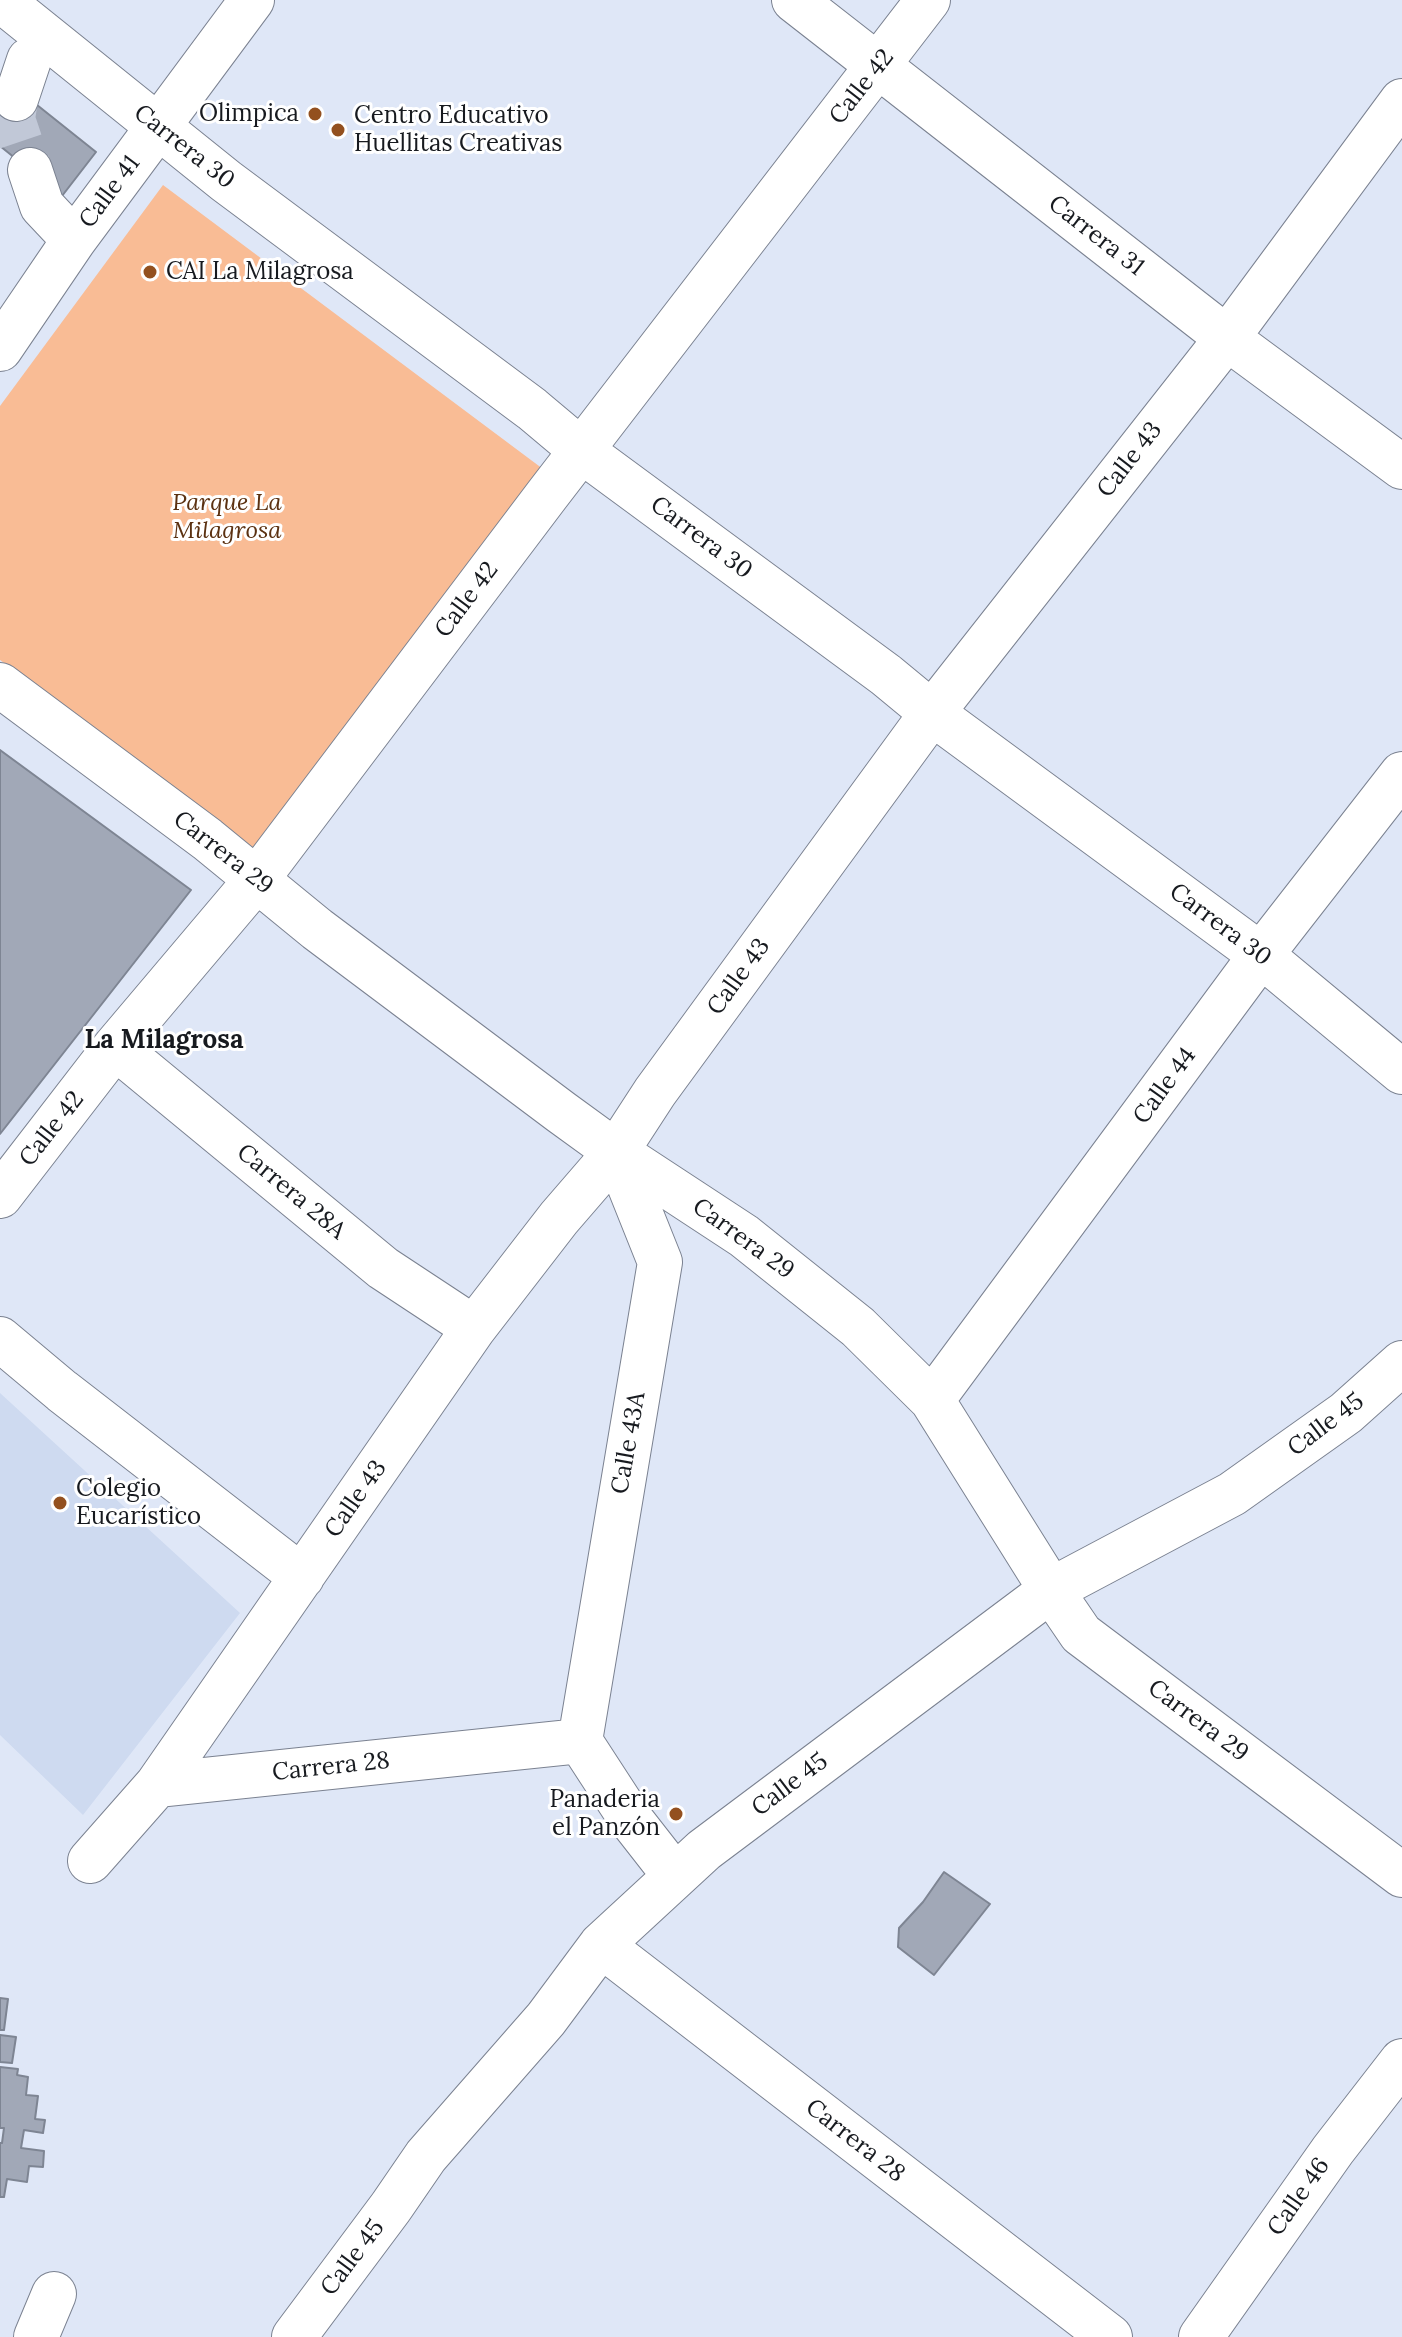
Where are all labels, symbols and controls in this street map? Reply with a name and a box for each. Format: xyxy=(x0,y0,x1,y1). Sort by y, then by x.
street label: Calle 42 xyxy=(824,44,900,130)
street label: Carrera 30 xyxy=(128,99,240,195)
place label: Olimpica xyxy=(199,100,299,128)
place label: Centro Educativo Huellitas Creativas xyxy=(354,102,562,158)
marker: Olimpica xyxy=(306,105,324,123)
marker: Centro Educativo Huellitas Creativas xyxy=(329,121,347,139)
street label: Calle 41 xyxy=(73,150,147,234)
street label: Carrera 31 xyxy=(1042,190,1150,282)
place label: CAI La Milagrosa xyxy=(166,258,354,286)
marker: CAI La Milagrosa xyxy=(141,263,159,281)
street label: Calle 43 xyxy=(1092,416,1168,504)
park label: Parque La Milagrosa xyxy=(172,489,282,545)
street label: Carrera 30 xyxy=(644,490,758,586)
street label: Calle 42 xyxy=(429,556,505,644)
street label: Carrera 29 xyxy=(167,805,279,901)
street label: Carrera 30 xyxy=(1163,877,1277,973)
street label: Calle 43 xyxy=(702,933,776,1021)
district label: La Milagrosa xyxy=(84,1025,244,1057)
street label: Calle 44 xyxy=(1128,1042,1202,1130)
street label: Calle 42 xyxy=(14,1086,90,1172)
street label: Carrera 28A xyxy=(231,1138,351,1246)
street label: Carrera 29 xyxy=(687,1193,799,1285)
street label: Calle 45 xyxy=(1282,1387,1370,1463)
street label: Calle 43A xyxy=(606,1390,652,1496)
street label: Calle 43 xyxy=(319,1455,393,1543)
place label: Colegio Eucarístico xyxy=(76,1475,201,1531)
marker: Colegio Eucarístico xyxy=(51,1494,69,1512)
street label: Carrera 29 xyxy=(1142,1674,1254,1768)
street label: Carrera 28 xyxy=(271,1747,391,1787)
street label: Calle 45 xyxy=(746,1747,834,1823)
place label: Panaderia el Panzón xyxy=(549,1786,660,1842)
marker: Panaderia el Panzón xyxy=(667,1805,685,1823)
street label: Carrera 28 xyxy=(800,2093,910,2189)
street label: Calle 46 xyxy=(1262,2153,1336,2241)
street label: Calle 45 xyxy=(315,2214,391,2302)

